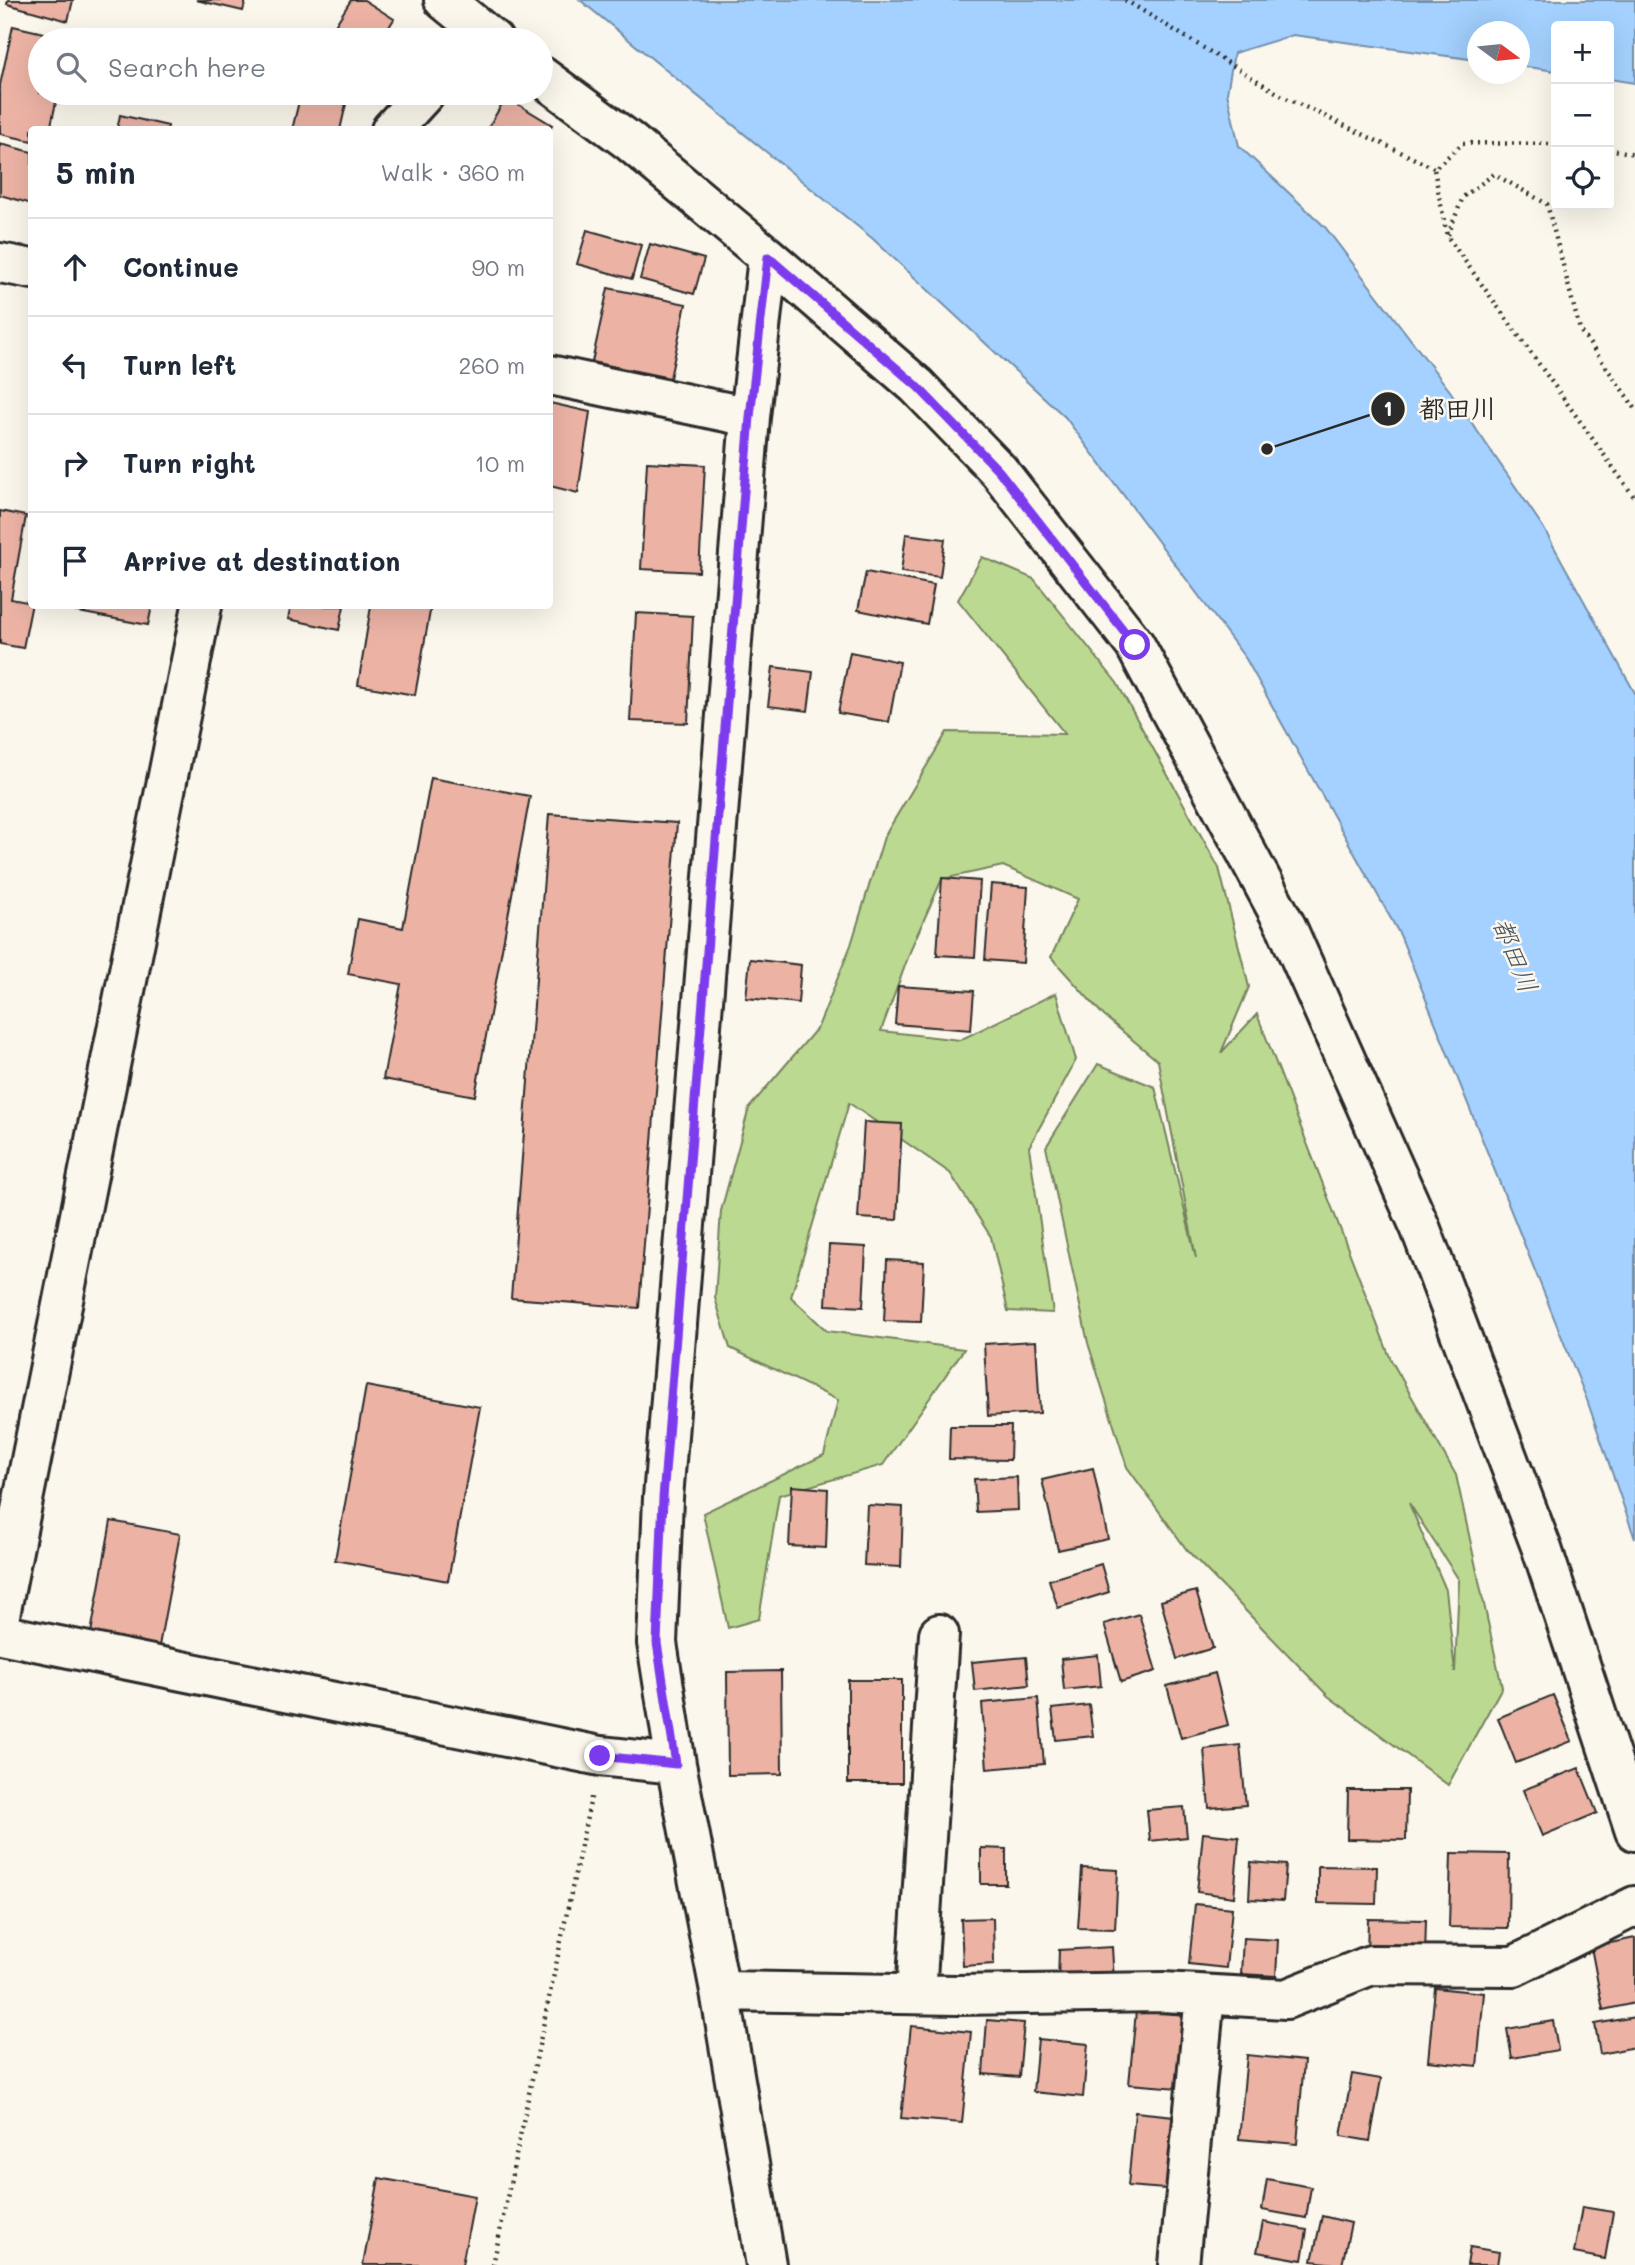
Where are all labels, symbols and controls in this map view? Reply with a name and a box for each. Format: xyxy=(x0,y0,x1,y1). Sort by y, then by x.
north arrow xyxy=(1467,21,1530,84)
map controls xyxy=(1551,21,1614,210)
button: + xyxy=(1551,21,1614,84)
search box xyxy=(28,28,553,105)
icon: search xyxy=(52,48,90,86)
text: Search here xyxy=(108,50,266,84)
button: − xyxy=(1551,84,1614,147)
button: locate xyxy=(1551,147,1614,210)
text: 5 min xyxy=(56,152,136,192)
text: Walk · 360 m xyxy=(380,157,525,187)
icon: ahead xyxy=(56,248,94,286)
text: Continue xyxy=(123,250,239,284)
text: 90 m xyxy=(472,252,525,282)
icon: left xyxy=(56,346,94,384)
text: Turn left xyxy=(123,348,236,382)
text: 260 m xyxy=(458,350,525,380)
callout: 都田川 xyxy=(1370,385,1511,432)
text: 都田川 xyxy=(1419,391,1497,425)
text: 1 xyxy=(1383,394,1393,421)
icon: right xyxy=(56,444,94,482)
text: Turn right xyxy=(123,446,256,480)
text: 10 m xyxy=(475,448,525,478)
icon: arrive xyxy=(56,542,94,580)
text: Arrive at destination xyxy=(123,544,400,578)
route start xyxy=(1119,629,1150,660)
water label: 都田川 xyxy=(1486,912,1546,998)
route end xyxy=(584,1740,615,1771)

